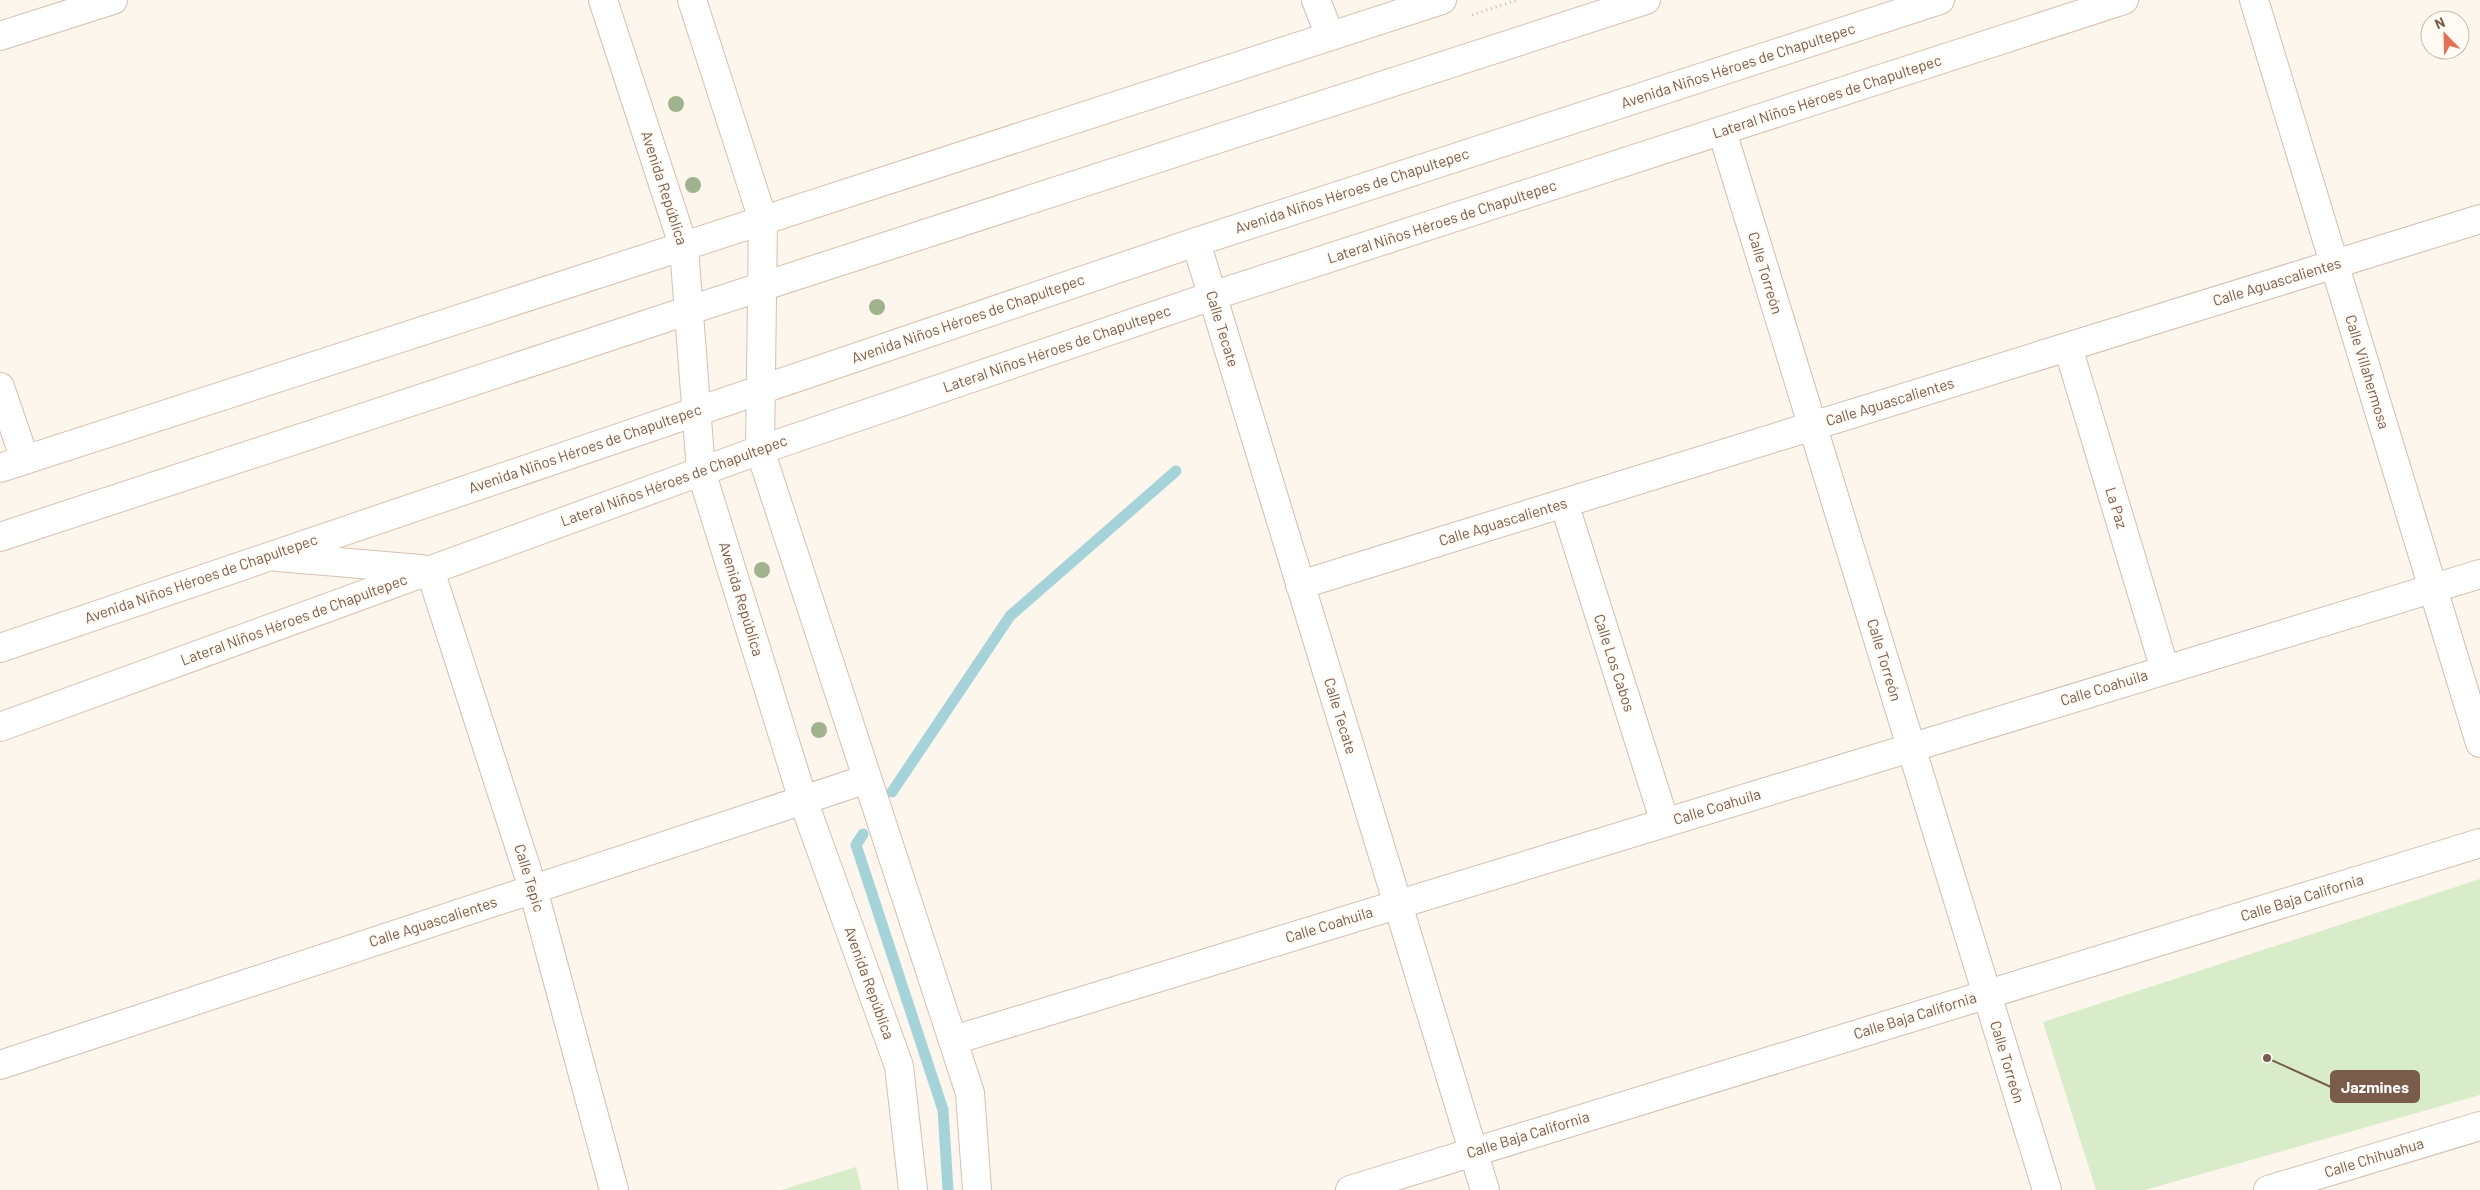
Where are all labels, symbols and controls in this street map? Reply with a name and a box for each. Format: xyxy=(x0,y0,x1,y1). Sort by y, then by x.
north arrow xyxy=(2420,10,2470,60)
text: N xyxy=(2432,13,2447,32)
street label: Avenida Niños Héroes de Chapultepec xyxy=(1618,19,1857,111)
street label: Lateral Niños Héroes de Chapultepec xyxy=(1710,50,1944,142)
street label: Avenida República xyxy=(638,128,692,247)
street label: Avenida Niños Héroes de Chapultepec xyxy=(1232,144,1471,236)
street label: Lateral Niños Héroes de Chapultepec xyxy=(1325,175,1559,267)
street label: Calle Torreón xyxy=(1745,229,1787,316)
street label: Calle Aguascalientes xyxy=(2210,253,2343,309)
street label: Avenida Niños Héroes de Chapultepec xyxy=(849,270,1087,366)
street label: Calle Tecate xyxy=(1203,288,1243,369)
street label: Lateral Niños Héroes de Chapultepec xyxy=(940,300,1173,396)
street label: Calle Villahermosa xyxy=(2342,312,2394,431)
street label: Calle Aguascalientes xyxy=(1823,373,1956,429)
street label: Avenida Niños Héroes de Chapultepec xyxy=(466,400,704,496)
street label: Lateral Niños Héroes de Chapultepec xyxy=(558,431,790,530)
street label: La Paz xyxy=(2102,485,2132,531)
street label: Calle Aguascalientes xyxy=(1436,493,1569,549)
street label: Avenida Niños Héroes de Chapultepec xyxy=(82,530,320,626)
street label: Avenida República xyxy=(716,539,768,658)
street label: Lateral Niños Héroes de Chapultepec xyxy=(178,570,410,669)
street label: Calle Los Cabos xyxy=(1591,612,1639,714)
street label: Calle Torreón xyxy=(1864,616,1906,703)
street label: Calle Coahuila xyxy=(2058,665,2150,709)
street label: Calle Tecate xyxy=(1321,675,1361,756)
street label: Calle Coahuila xyxy=(1671,784,1763,828)
street label: Calle Tepic xyxy=(511,842,549,914)
street label: Calle Baja California xyxy=(2238,870,2365,924)
street label: Calle Aguascalientes xyxy=(366,892,499,950)
street label: Calle Coahuila xyxy=(1283,902,1375,946)
street label: Avenida República xyxy=(841,924,899,1042)
street label: Calle Baja California xyxy=(1851,988,1978,1042)
street label: Calle Torreón xyxy=(1987,1018,2029,1105)
callout: Jazmines xyxy=(2331,1071,2419,1102)
text: Jazmines xyxy=(2341,1077,2409,1096)
street label: Calle Baja California xyxy=(1464,1107,1591,1161)
street label: Calle Chihuahua xyxy=(2322,1133,2426,1181)

